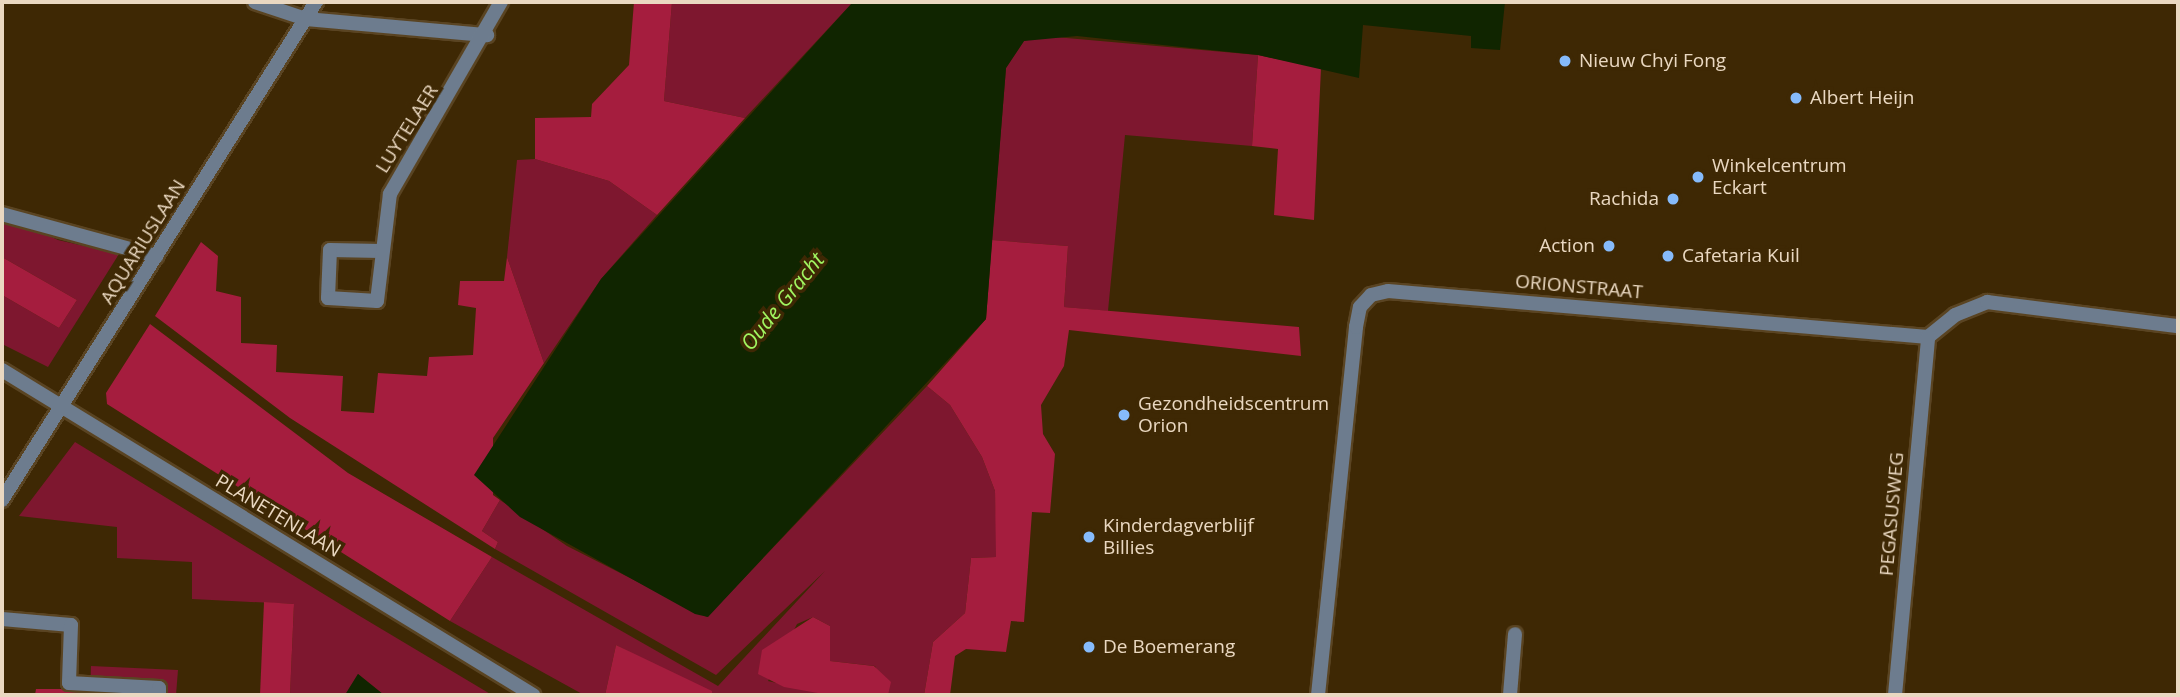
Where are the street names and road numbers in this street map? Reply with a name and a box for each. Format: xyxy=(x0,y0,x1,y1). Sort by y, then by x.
street label: LUYTELAER xyxy=(371,81,443,177)
street label: AQUARIUSLAAN xyxy=(96,176,190,308)
street label: ORIONSTRAAT xyxy=(1514,270,1644,304)
street label: PEGASUSWEG xyxy=(1875,451,1909,577)
street label: PLANETENLAAN xyxy=(211,470,345,562)

